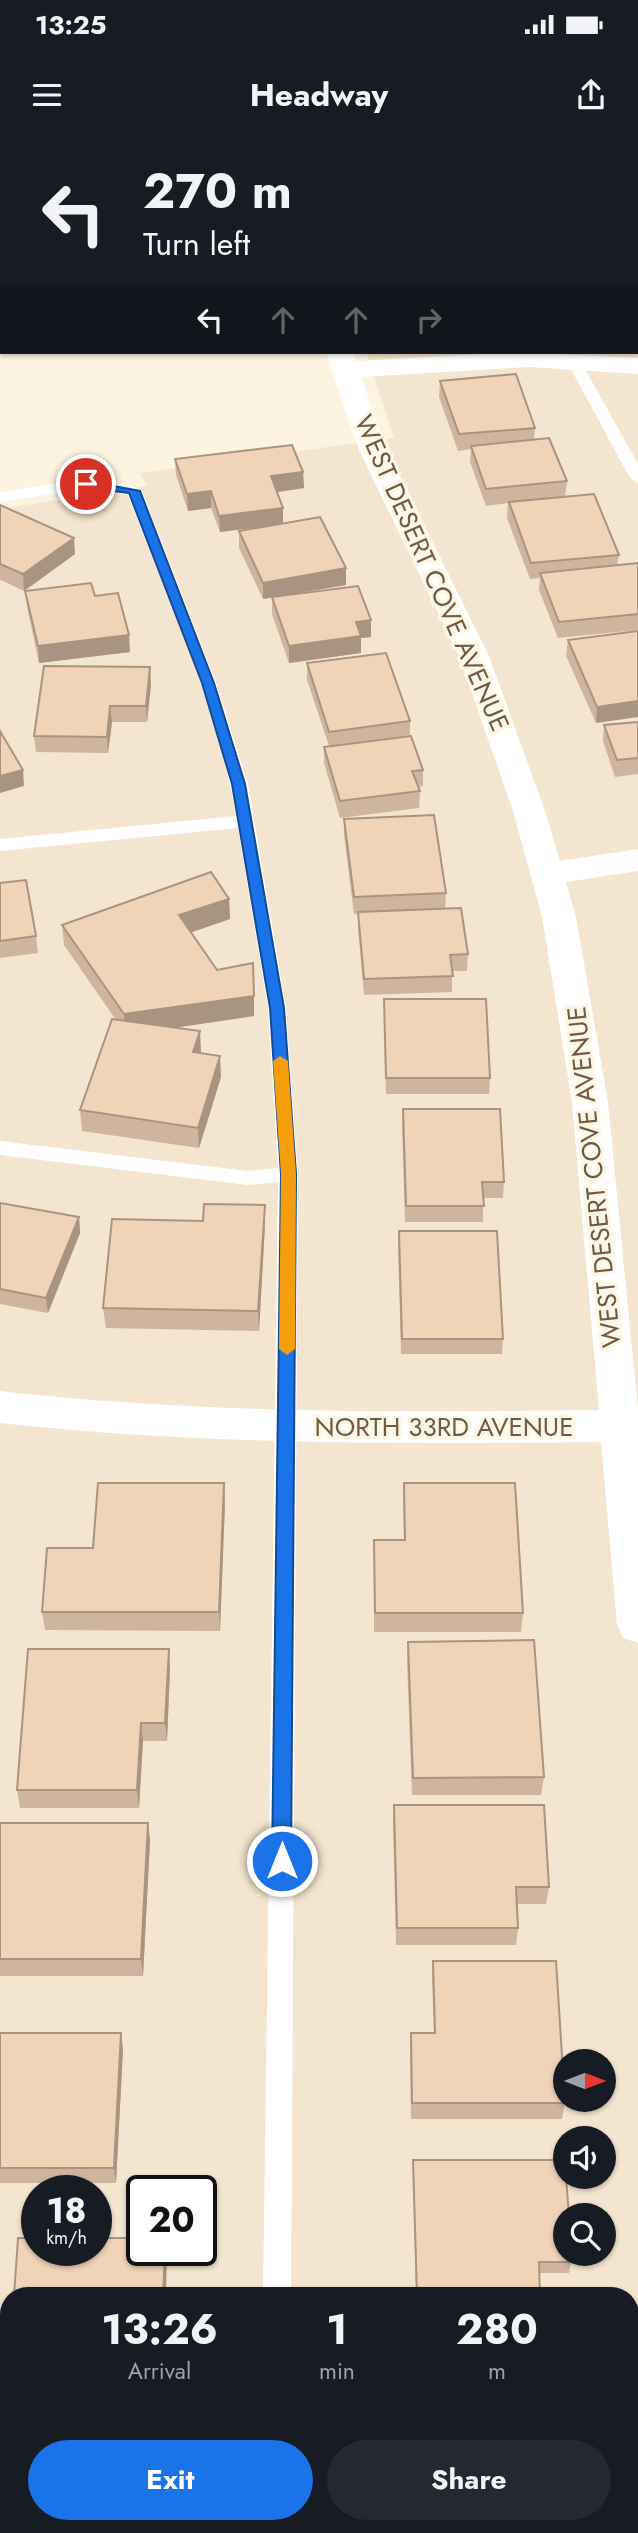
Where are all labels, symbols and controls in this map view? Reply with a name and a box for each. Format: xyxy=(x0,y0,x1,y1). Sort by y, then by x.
text: 13:25 xyxy=(35,6,107,44)
text: Headway xyxy=(250,72,388,118)
icon: menu xyxy=(28,76,66,114)
icon: share xyxy=(572,76,610,114)
text: 270 m xyxy=(143,156,292,226)
icon: left xyxy=(28,168,119,259)
text: Turn left xyxy=(143,221,250,267)
icon: left xyxy=(191,301,229,339)
icon: ahead xyxy=(264,301,302,339)
icon: ahead xyxy=(337,301,375,339)
icon: right xyxy=(410,301,448,339)
street label: WEST DESERT COVE AVENUE xyxy=(345,409,519,737)
pin xyxy=(56,454,116,514)
icon: arrive xyxy=(67,465,105,503)
street label: WEST DESERT COVE AVENUE xyxy=(557,1005,631,1349)
street label: NORTH 33RD AVENUE xyxy=(315,1408,573,1446)
position arrow xyxy=(245,1824,319,1898)
north arrow xyxy=(553,2049,616,2112)
map controls xyxy=(553,2049,616,2266)
button: sound xyxy=(553,2126,616,2189)
speed limit sign: 20 xyxy=(126,2175,217,2266)
text: 18 xyxy=(47,2186,86,2236)
button: search xyxy=(553,2203,616,2266)
text: km/h xyxy=(46,2225,87,2251)
text: 13:26 xyxy=(101,2299,218,2360)
text: 1 xyxy=(326,2299,348,2360)
text: 280 xyxy=(456,2299,538,2360)
text: Arrival xyxy=(128,2354,191,2388)
text: min xyxy=(319,2354,355,2388)
text: m xyxy=(488,2354,506,2388)
button: Exit xyxy=(28,2440,313,2520)
button: Share xyxy=(327,2440,611,2520)

